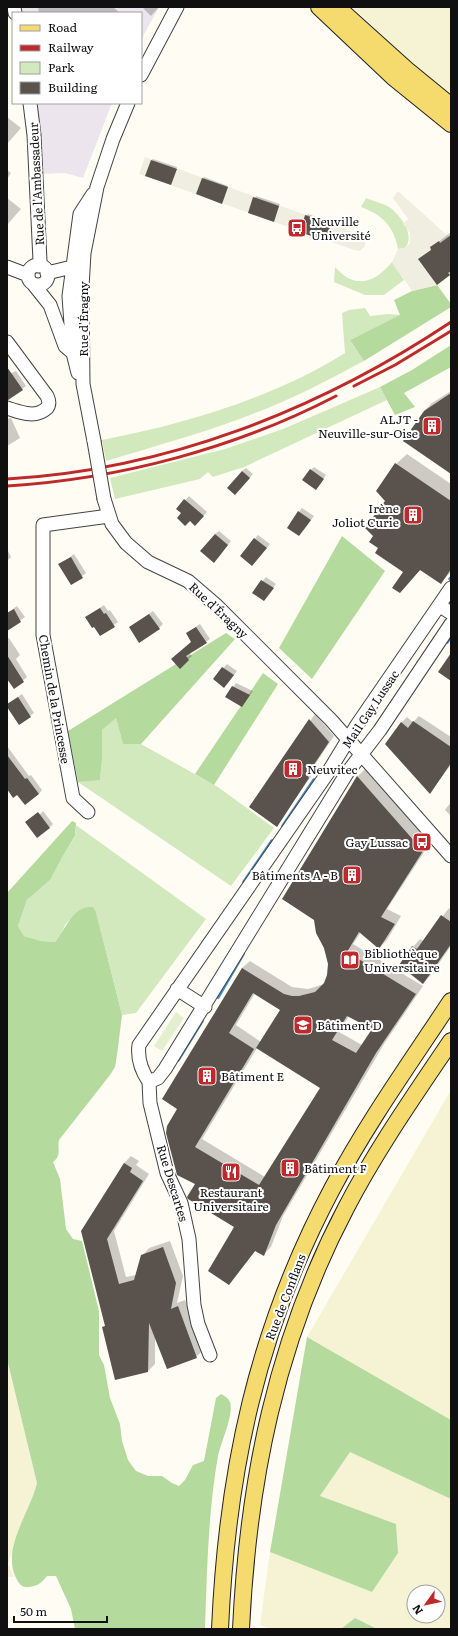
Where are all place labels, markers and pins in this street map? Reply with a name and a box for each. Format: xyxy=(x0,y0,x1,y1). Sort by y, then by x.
place label: Neuville Université xyxy=(311,212,371,244)
bus stop icon: Neuville Université xyxy=(286,217,308,239)
place label: ALJT - Neuville-sur-Oise xyxy=(318,410,418,442)
building icon: ALJT - Neuville-sur-Oise xyxy=(421,415,443,437)
place label: Irène Joliot Curie xyxy=(332,499,399,531)
building icon: Irène Joliot Curie xyxy=(402,504,424,526)
building icon: Neuvitec xyxy=(282,758,304,780)
place label: Neuvitec xyxy=(307,760,358,778)
bus stop icon: Gay Lussac xyxy=(411,831,433,853)
place label: Gay Lussac xyxy=(346,833,408,851)
building icon: Bâtiments A - B xyxy=(341,864,363,886)
place label: Bâtiments A - B xyxy=(252,866,338,884)
place label: Bibliothèque Universitaire xyxy=(364,944,440,976)
library icon: Bibliothèque Universitaire xyxy=(339,949,361,971)
school or university icon: Bâtiment D xyxy=(292,1014,314,1036)
place label: Bâtiment D xyxy=(317,1016,382,1034)
building icon: Bâtiment E xyxy=(196,1065,218,1087)
place label: Bâtiment E xyxy=(221,1067,284,1085)
building icon: Bâtiment F xyxy=(279,1157,301,1179)
place label: Bâtiment F xyxy=(304,1159,367,1177)
restaurant icon: Restaurant Universitaire xyxy=(220,1161,242,1183)
place label: Restaurant Universitaire xyxy=(193,1183,269,1215)

